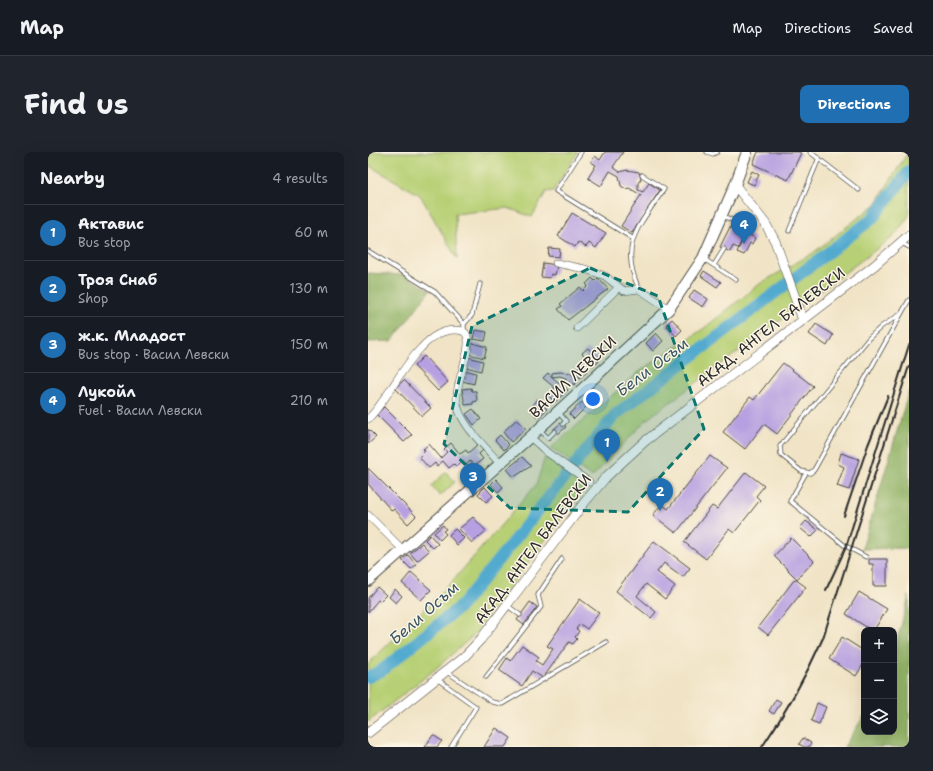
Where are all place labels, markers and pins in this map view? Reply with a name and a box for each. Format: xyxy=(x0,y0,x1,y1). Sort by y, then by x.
pin: 4 xyxy=(731,211,757,244)
pin: 1 xyxy=(594,429,620,462)
pin: 3 xyxy=(460,463,486,496)
pin: 2 xyxy=(647,478,673,511)

